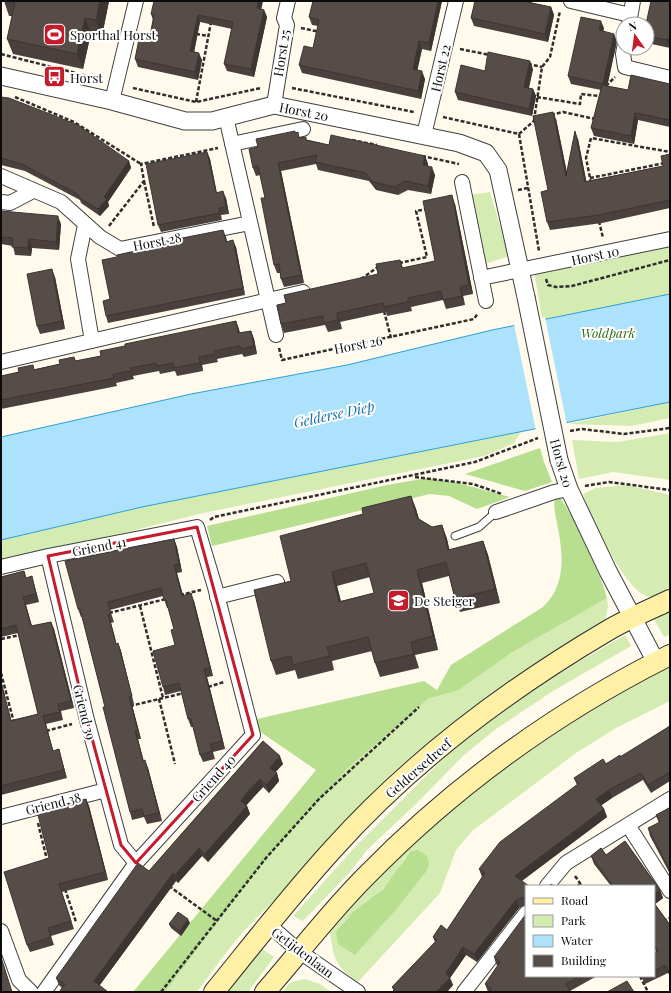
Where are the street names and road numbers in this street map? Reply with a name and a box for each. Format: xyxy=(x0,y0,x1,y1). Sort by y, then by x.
street label: Horst 25 xyxy=(269,28,293,78)
street label: Horst 22 xyxy=(426,43,454,93)
street label: Horst 20 xyxy=(278,98,330,124)
street label: Horst 28 xyxy=(131,228,183,254)
street label: Horst 10 xyxy=(569,242,621,268)
street label: Horst 26 xyxy=(332,331,384,357)
street label: Horst 20 xyxy=(547,437,577,490)
street label: Griend 41 xyxy=(70,532,128,560)
street label: Griend 39 xyxy=(70,683,100,741)
street label: Geldersedreef xyxy=(381,734,456,801)
street label: Griend 40 xyxy=(187,751,239,805)
street label: Griend 38 xyxy=(24,788,83,818)
street label: Getijdenlaan xyxy=(268,923,338,981)

